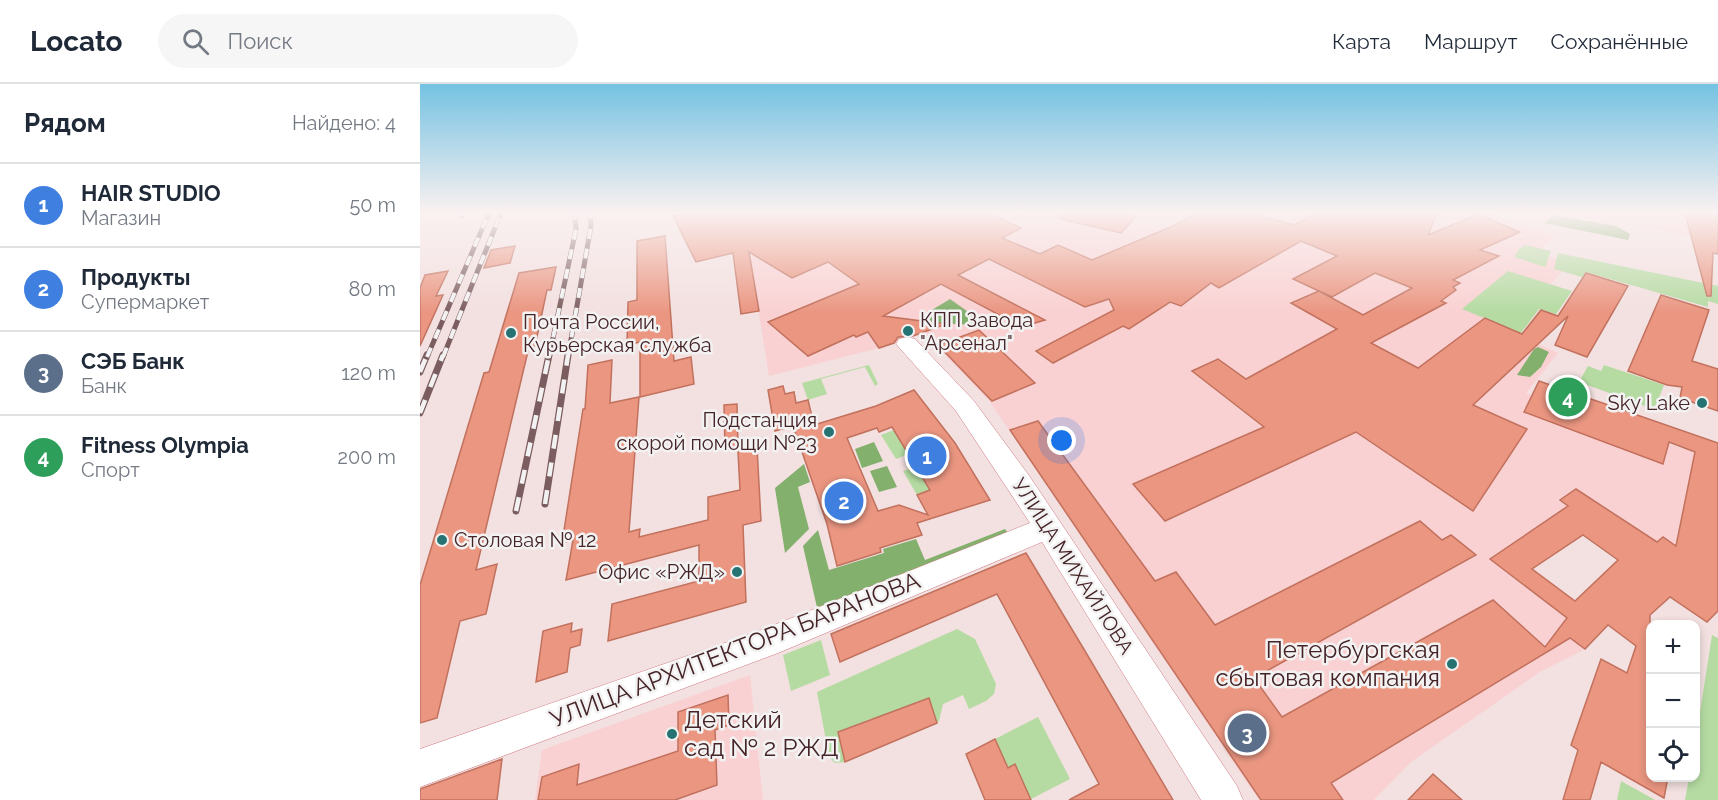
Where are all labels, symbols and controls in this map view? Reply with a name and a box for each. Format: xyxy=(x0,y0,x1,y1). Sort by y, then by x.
search box xyxy=(158,14,578,68)
text: Locato xyxy=(30,25,122,58)
icon: search xyxy=(179,25,212,58)
text: Поиск xyxy=(227,28,293,54)
text: Карта xyxy=(1332,29,1391,54)
text: Маршрут xyxy=(1424,29,1517,54)
text: Сохранённые xyxy=(1550,29,1688,54)
text: Рядом xyxy=(24,108,106,138)
text: Найдено: 4 xyxy=(292,111,396,135)
text: HAIR STUDIO xyxy=(81,180,221,206)
text: 1 xyxy=(39,193,48,217)
text: 50 m xyxy=(349,193,396,217)
text: Магазин xyxy=(81,206,161,230)
text: Продукты xyxy=(81,264,190,290)
text: 2 xyxy=(38,277,49,301)
text: 80 m xyxy=(348,277,396,301)
text: Супермаркет xyxy=(81,290,209,314)
place label: КПП Завода "Арсенал" xyxy=(920,308,1033,355)
place label: Почта России, Курьерская служба xyxy=(523,310,712,357)
marker: КПП Завода "Арсенал" xyxy=(901,324,915,338)
marker: Почта России, Курьерская служба xyxy=(504,326,518,340)
text: СЭБ Банк xyxy=(81,348,185,374)
text: 3 xyxy=(38,361,49,385)
text: 120 m xyxy=(341,361,396,385)
text: Банк xyxy=(81,374,127,398)
pin: 4 xyxy=(1548,374,1588,420)
place label: Sky Lake xyxy=(1608,391,1690,415)
marker: Sky Lake xyxy=(1695,396,1709,410)
place label: Подстанция скорой помощи №23 xyxy=(617,408,817,455)
marker: Подстанция скорой помощи №23 xyxy=(822,425,836,439)
your location xyxy=(1047,426,1076,455)
text: Fitness Olympia xyxy=(81,432,249,458)
pin: 1 xyxy=(908,434,946,478)
text: 4 xyxy=(38,445,49,469)
text: 200 m xyxy=(338,445,396,469)
text: Спорт xyxy=(81,458,140,482)
street label: УЛИЦА МИХАЙЛОВА xyxy=(1007,474,1139,659)
pin: 2 xyxy=(824,478,864,524)
place label: Столовая № 12 xyxy=(454,528,596,552)
marker: Столовая № 12 xyxy=(435,533,449,547)
place label: Офис «РЖД» xyxy=(598,560,725,584)
street label: УЛИЦА АРХИТЕКТОРА БАРАНОВА xyxy=(546,565,924,734)
marker: Офис «РЖД» xyxy=(730,565,744,579)
map controls xyxy=(1646,620,1700,782)
button: + xyxy=(1646,620,1700,674)
place label: Петербургская сбытовая компания xyxy=(1215,635,1440,692)
marker: Петербургская сбытовая компания xyxy=(1445,657,1459,671)
button: − xyxy=(1646,674,1700,728)
place label: Детский сад № 2 РЖД xyxy=(684,705,839,762)
pin: 3 xyxy=(1228,710,1266,756)
marker: Детский сад № 2 РЖД xyxy=(665,727,679,741)
button: locate xyxy=(1646,728,1700,782)

